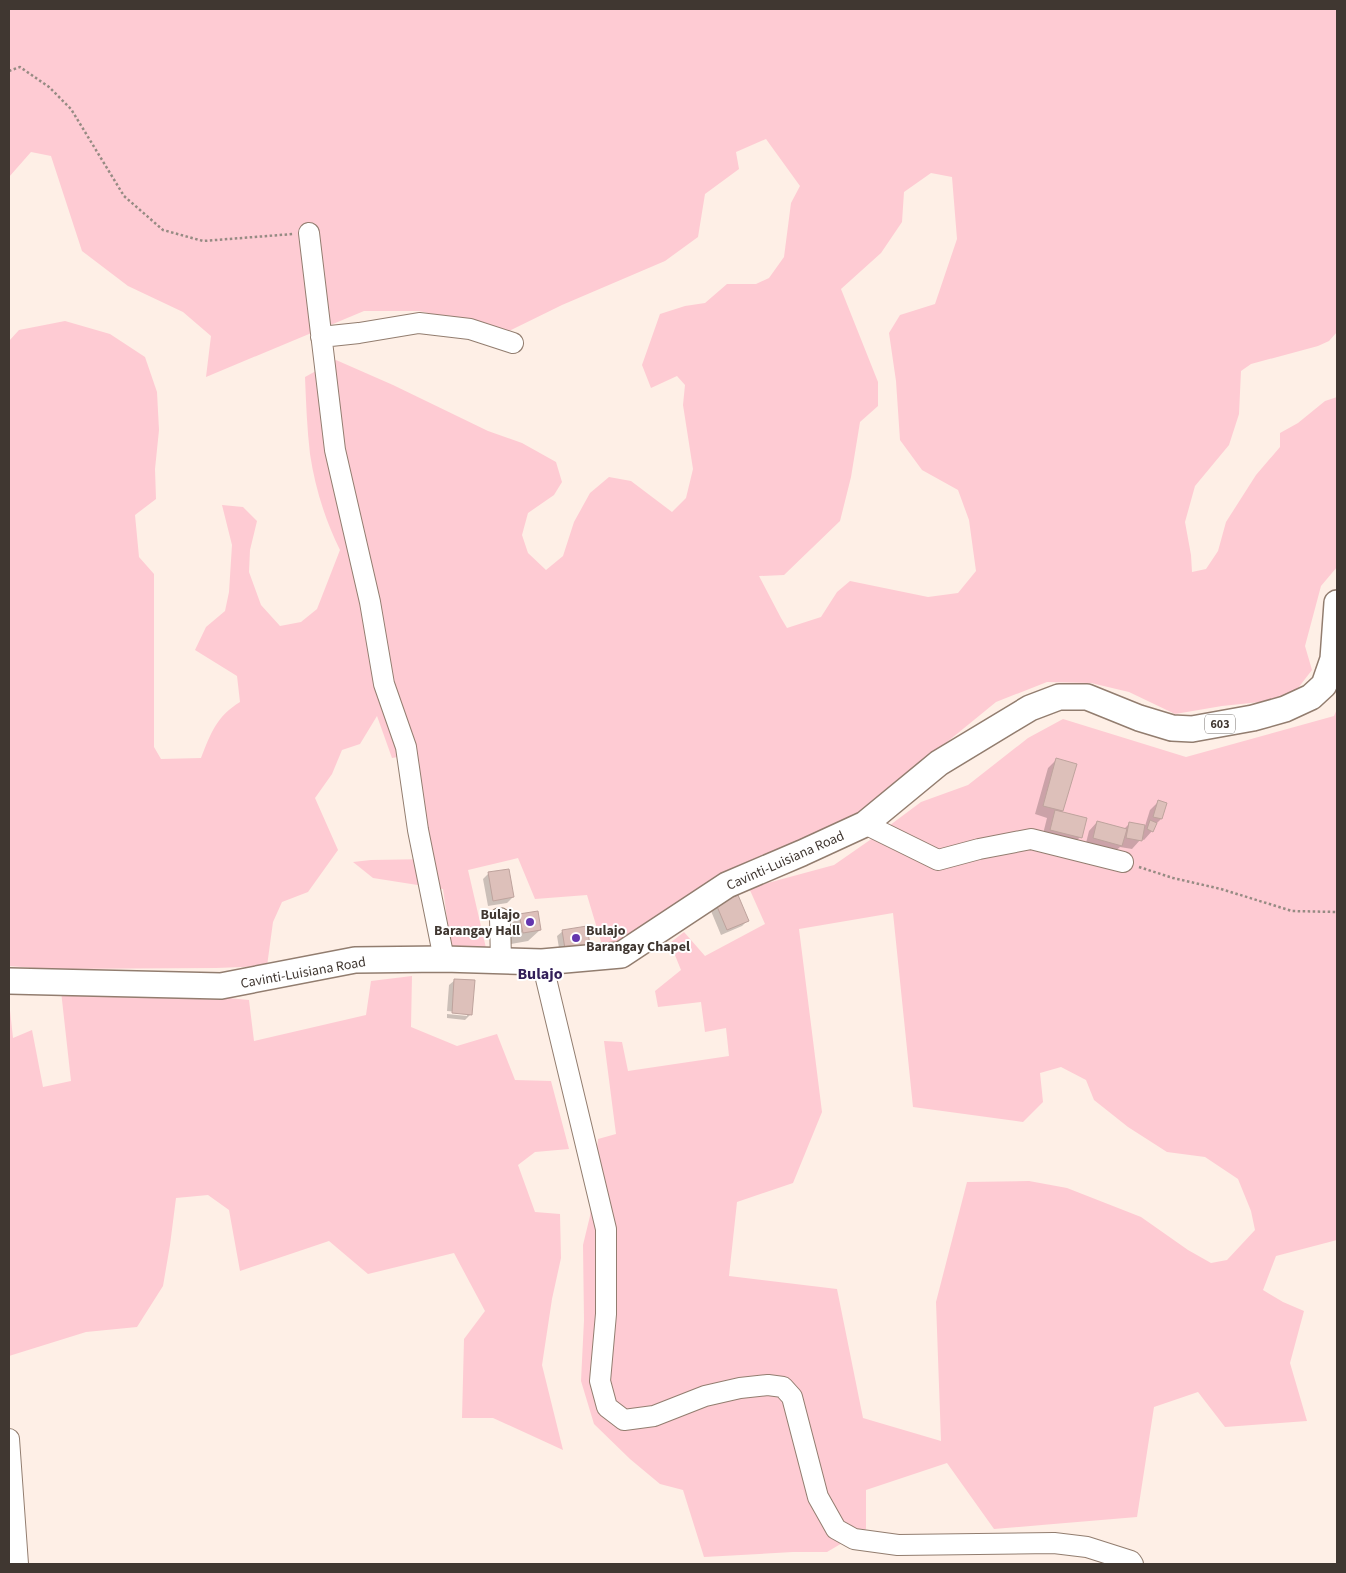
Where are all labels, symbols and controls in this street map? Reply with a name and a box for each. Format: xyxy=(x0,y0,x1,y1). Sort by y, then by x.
road number: 603 xyxy=(1205,714,1235,734)
street label: Cavinti-Luisiana Road xyxy=(723,826,847,896)
place label: Bulajo Barangay Hall xyxy=(434,905,520,941)
marker: Bulajo Barangay Hall xyxy=(524,916,536,928)
place label: Bulajo Barangay Chapel xyxy=(586,921,690,957)
marker: Bulajo Barangay Chapel xyxy=(570,932,582,944)
street label: Cavinti-Luisiana Road xyxy=(239,952,367,994)
district label: Bulajo xyxy=(517,963,563,985)

